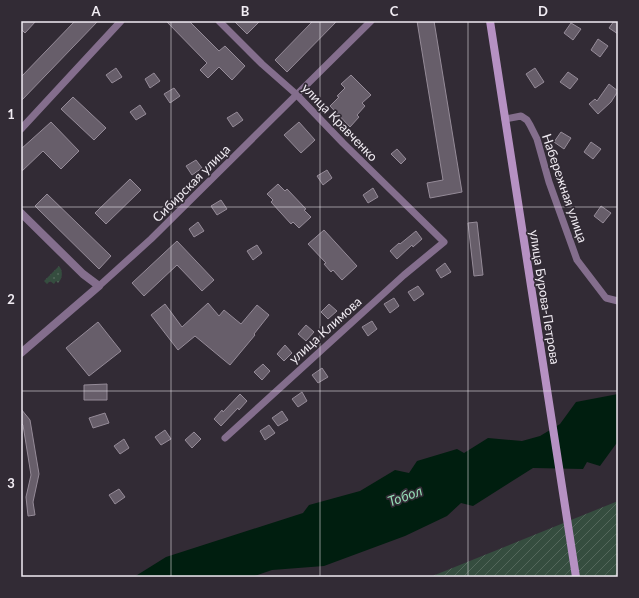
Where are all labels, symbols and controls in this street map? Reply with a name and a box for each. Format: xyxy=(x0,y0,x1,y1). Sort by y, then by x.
text: A xyxy=(90,3,101,19)
text: B xyxy=(241,3,250,19)
text: C xyxy=(390,3,399,19)
text: D xyxy=(538,3,548,19)
street label: улица Кравченко xyxy=(299,80,381,164)
text: 1 xyxy=(7,106,15,122)
street label: Набережная улица xyxy=(539,131,591,245)
street label: Сибирская улица xyxy=(149,141,233,225)
street label: улица Бурова-Петрова xyxy=(526,229,564,365)
text: 2 xyxy=(7,291,15,307)
street label: улица Климова xyxy=(285,293,365,367)
text: 3 xyxy=(7,475,15,491)
water label: Тобол xyxy=(385,481,424,510)

